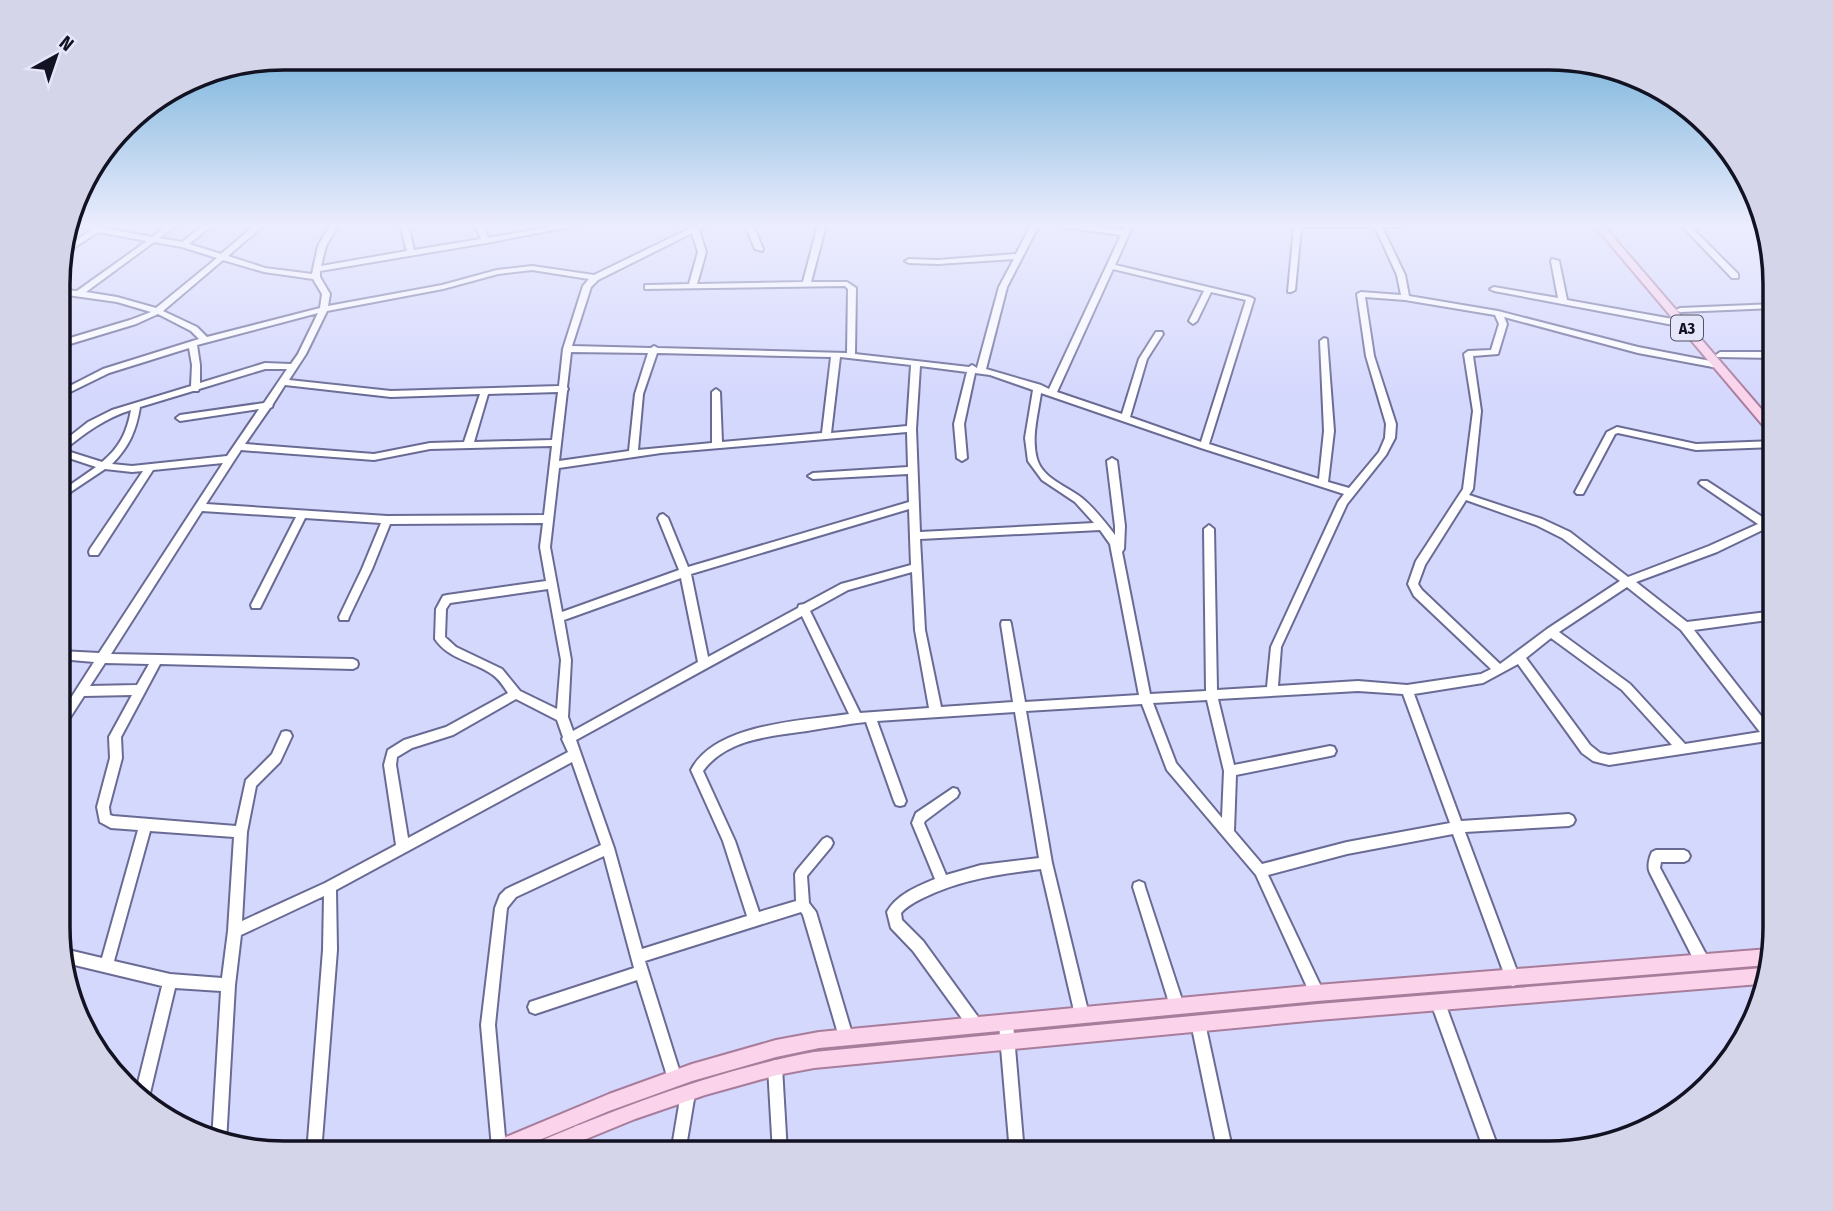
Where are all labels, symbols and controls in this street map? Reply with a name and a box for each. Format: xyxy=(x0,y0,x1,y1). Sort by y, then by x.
north arrow xyxy=(21,21,91,91)
text: N xyxy=(55,31,78,56)
road number: A3 xyxy=(1671,316,1703,340)

